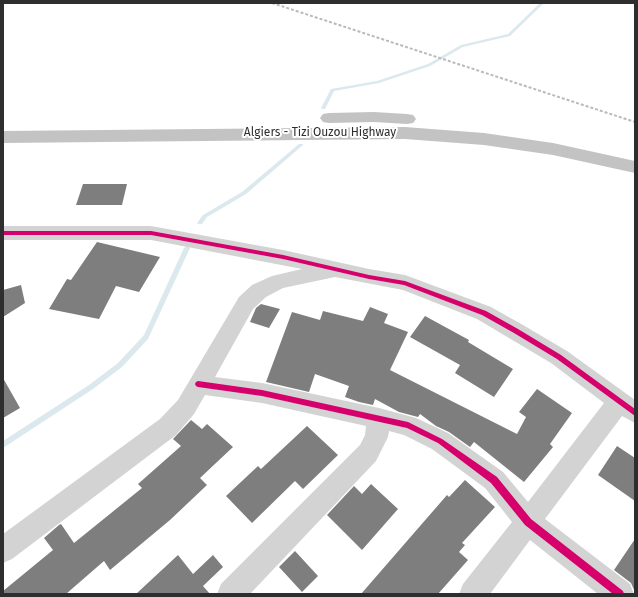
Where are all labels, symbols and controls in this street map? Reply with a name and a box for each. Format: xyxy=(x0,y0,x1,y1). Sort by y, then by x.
street label: Algiers - Tizi Ouzou Highway xyxy=(244,126,396,140)

